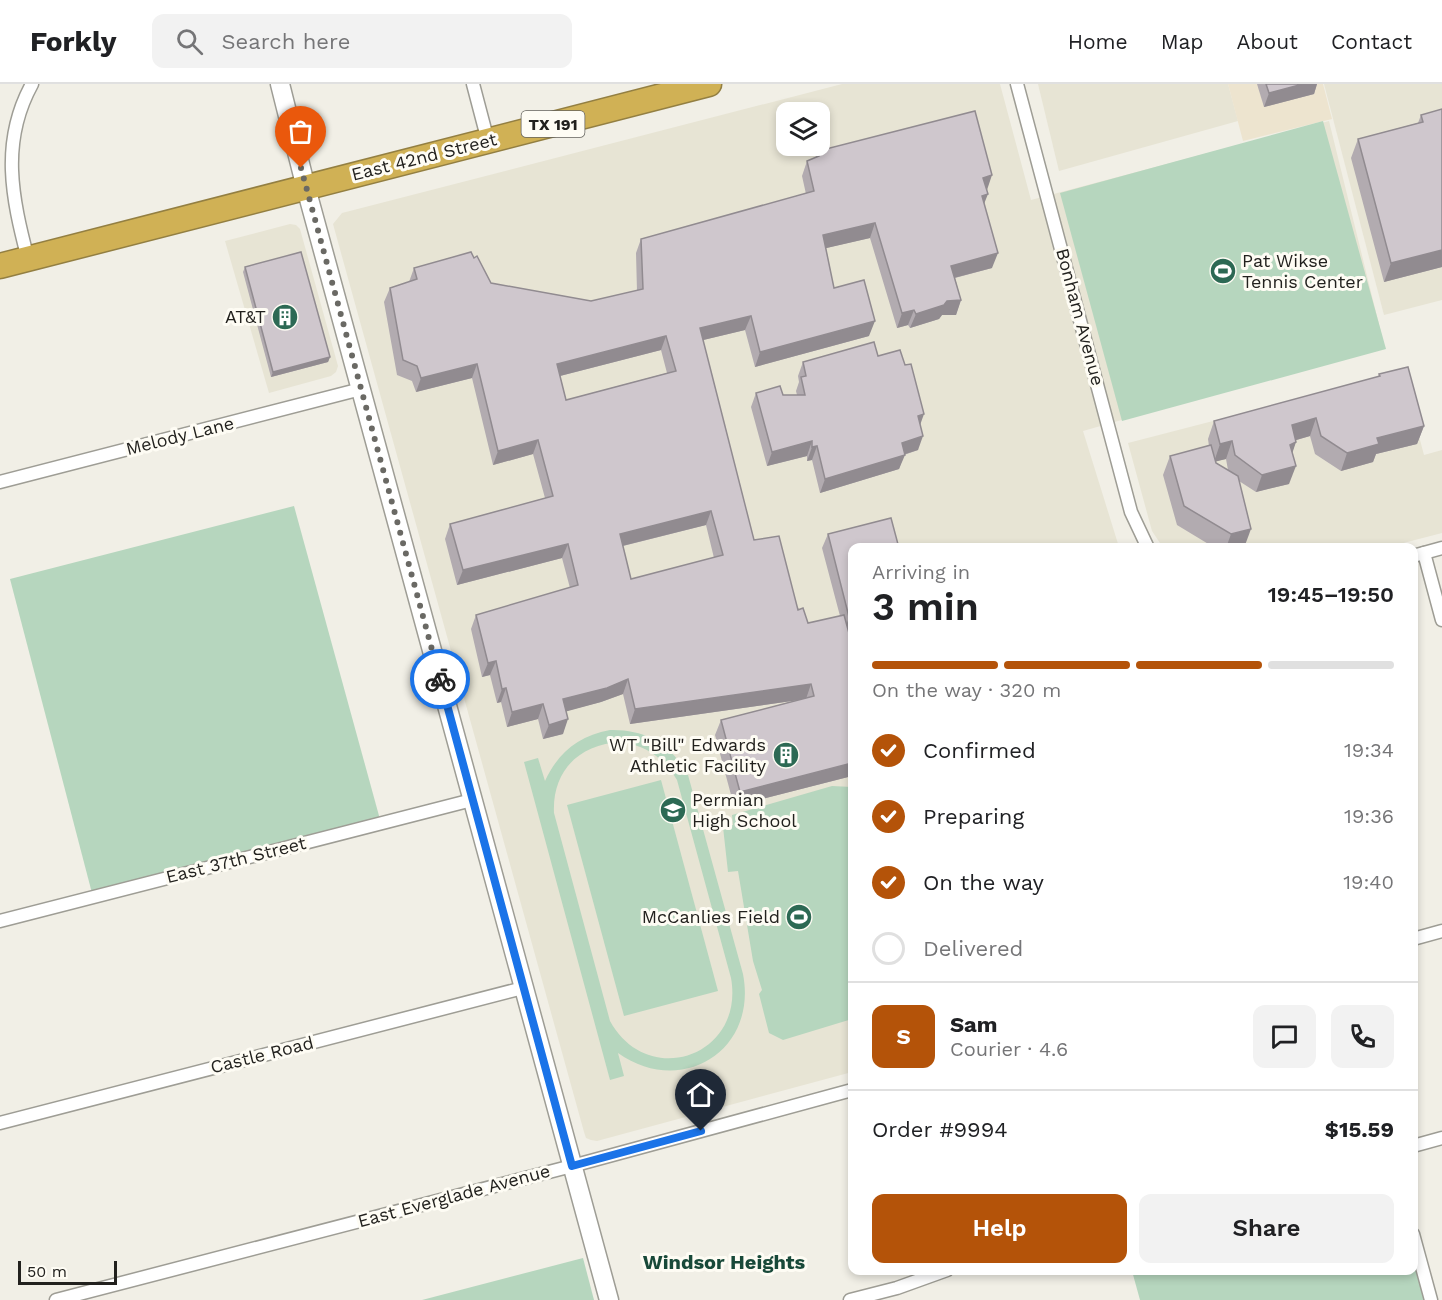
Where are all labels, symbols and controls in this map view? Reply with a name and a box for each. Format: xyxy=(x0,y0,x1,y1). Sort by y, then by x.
search box xyxy=(152,14,572,68)
text: Forkly xyxy=(30,25,116,58)
icon: search xyxy=(173,25,206,58)
text: Search here xyxy=(221,29,350,54)
text: Home xyxy=(1068,29,1128,54)
text: Map xyxy=(1161,29,1204,54)
text: About xyxy=(1237,29,1298,54)
text: Contact xyxy=(1331,29,1412,54)
map controls xyxy=(776,102,830,156)
button: layers xyxy=(776,102,830,156)
pin xyxy=(275,106,326,168)
road number: TX 191 xyxy=(522,111,584,137)
icon: bag xyxy=(284,115,317,148)
street label: East 42nd Street xyxy=(349,128,499,185)
street label: Bonham Avenue xyxy=(1052,246,1109,388)
place label: Pat Wikse Tennis Center xyxy=(1242,250,1363,292)
sports icon: Pat Wikse Tennis Center xyxy=(1208,256,1238,286)
building icon: AT&T xyxy=(270,302,300,332)
place label: AT&T xyxy=(225,306,266,327)
street label: Melody Lane xyxy=(124,412,236,459)
text: Arriving in xyxy=(872,560,970,584)
text: 19:45–19:50 xyxy=(1268,582,1394,607)
text: 3 min xyxy=(872,584,979,629)
courier xyxy=(410,649,470,709)
icon: bike xyxy=(424,663,457,696)
text: On the way · 320 m xyxy=(872,678,1061,702)
place label: WT "Bill" Edwards Athletic Facility xyxy=(609,734,767,776)
icon: check xyxy=(872,734,905,767)
text: Confirmed xyxy=(923,738,1036,763)
text: 19:34 xyxy=(1344,738,1394,762)
building icon: WT "Bill" Edwards Athletic Facility xyxy=(771,740,801,770)
place label: Permian High School xyxy=(692,789,797,831)
school or university icon: Permian High School xyxy=(658,795,688,825)
icon: check xyxy=(872,800,905,833)
text: Preparing xyxy=(923,804,1024,829)
text: 19:36 xyxy=(1344,804,1394,828)
street label: East 37th Street xyxy=(164,832,309,887)
icon: check xyxy=(872,866,905,899)
text: On the way xyxy=(923,870,1044,895)
text: 19:40 xyxy=(1343,870,1394,894)
sports icon: McCanlies Field xyxy=(784,902,814,932)
place label: McCanlies Field xyxy=(642,906,780,927)
text: Delivered xyxy=(923,936,1023,961)
button: chat xyxy=(1253,1005,1316,1068)
button: phone xyxy=(1331,1005,1394,1068)
text: Sam xyxy=(950,1012,998,1037)
text: S xyxy=(896,1024,911,1049)
street label: Castle Road xyxy=(208,1032,316,1077)
text: Courier · 4.6 xyxy=(950,1037,1068,1061)
pin xyxy=(675,1069,726,1131)
icon: home xyxy=(684,1078,717,1111)
text: Order #9994 xyxy=(872,1117,1008,1142)
text: $15.59 xyxy=(1325,1117,1394,1142)
street label: East Everglade Avenue xyxy=(355,1160,552,1231)
button: Help xyxy=(872,1194,1127,1263)
button: Share xyxy=(1139,1194,1394,1263)
district label: Windsor Heights xyxy=(643,1250,806,1274)
scale bar xyxy=(18,1258,117,1286)
text: 50 m xyxy=(27,1262,67,1281)

